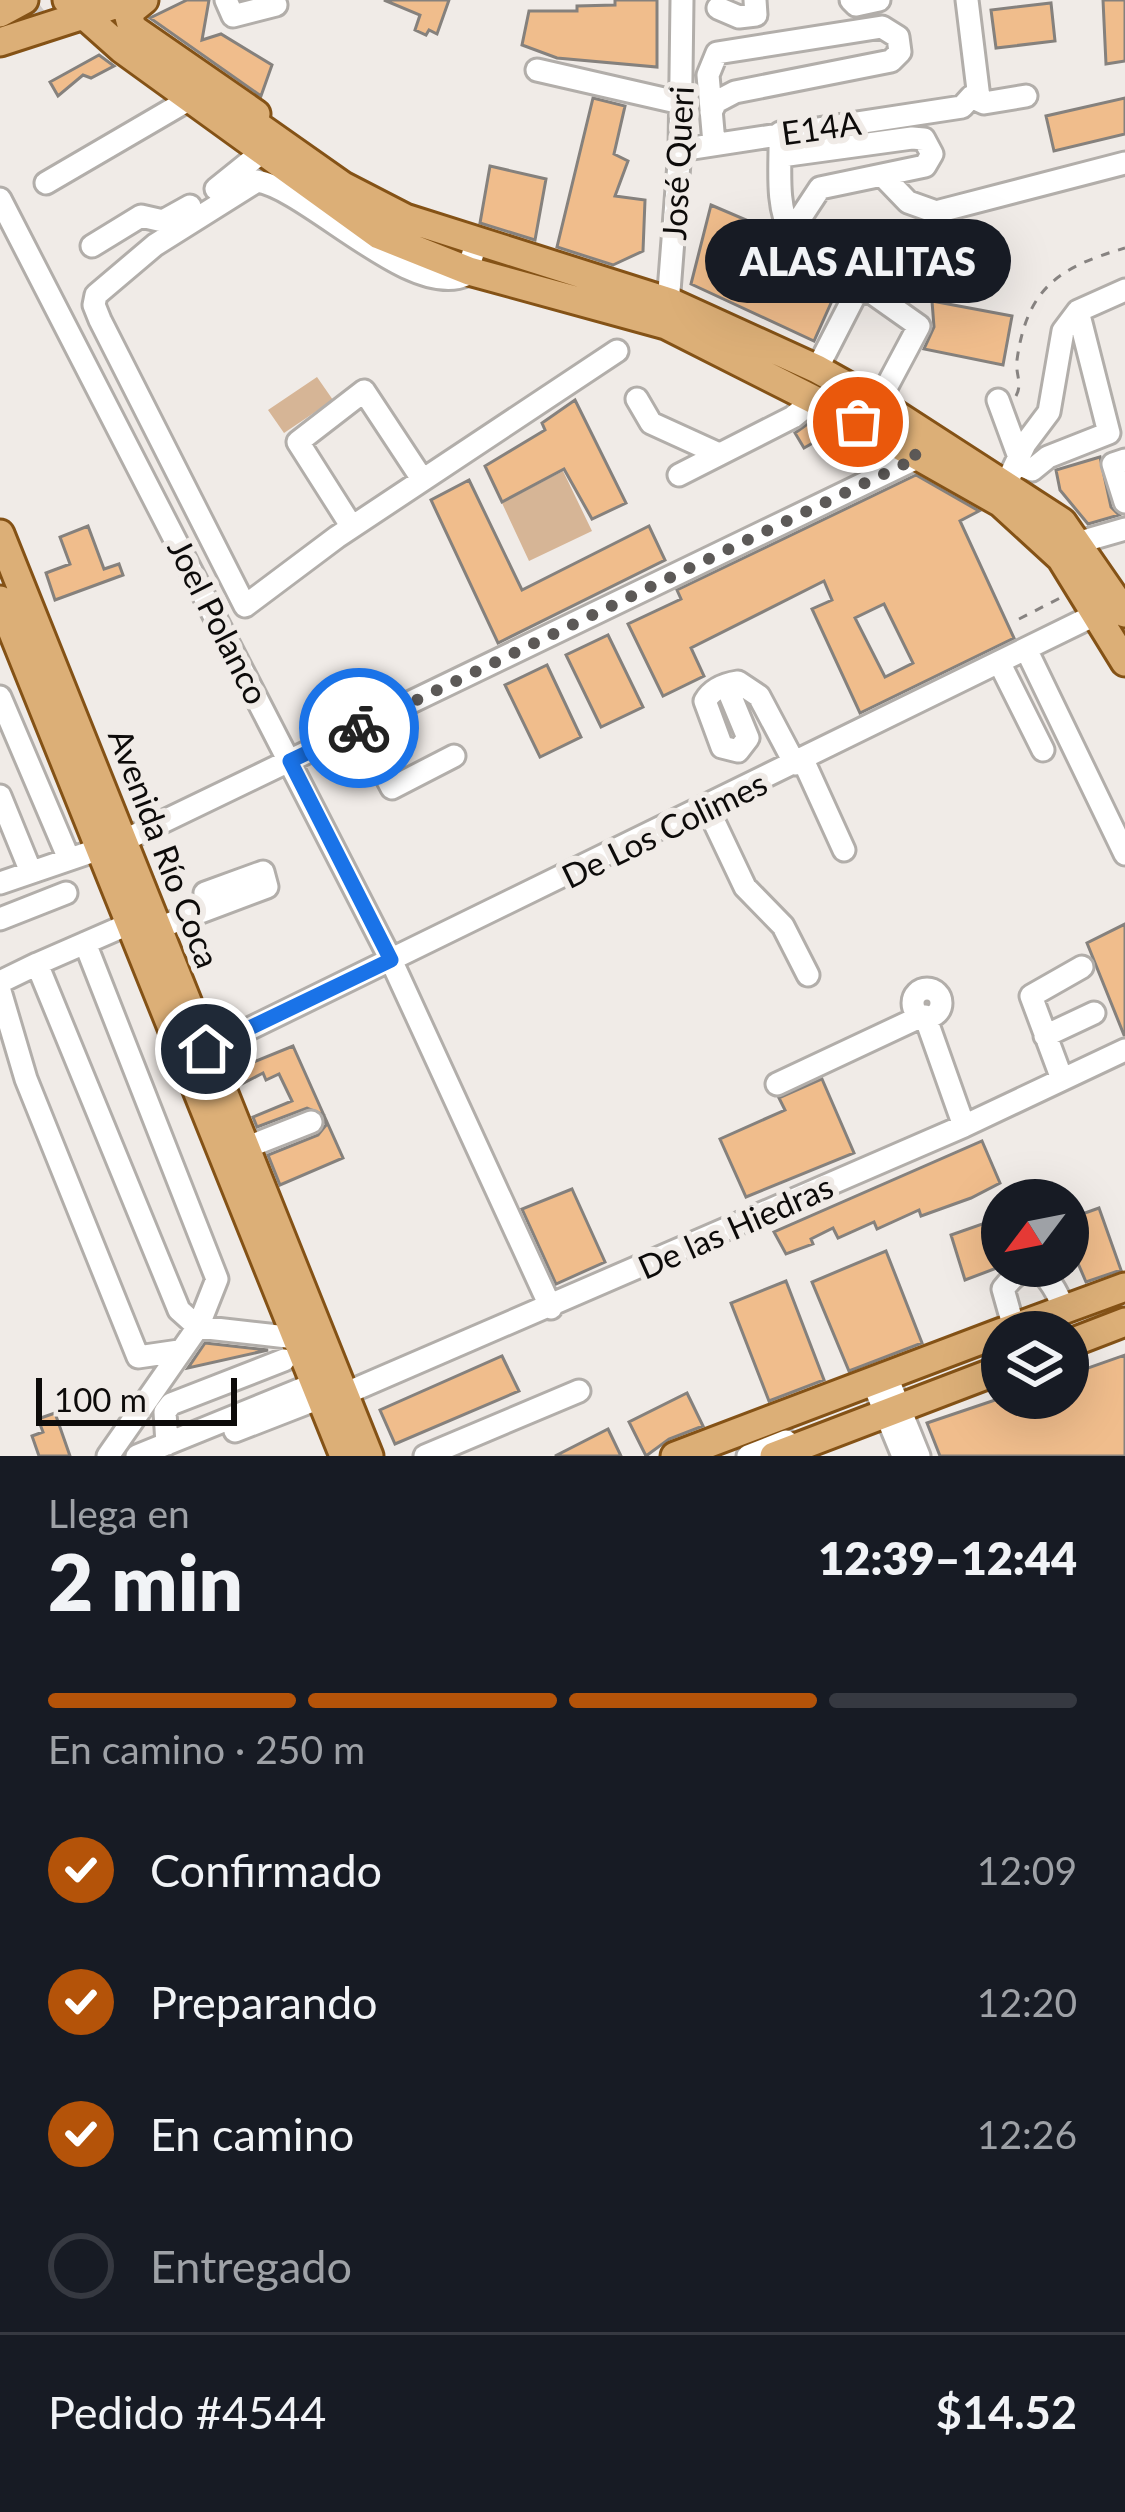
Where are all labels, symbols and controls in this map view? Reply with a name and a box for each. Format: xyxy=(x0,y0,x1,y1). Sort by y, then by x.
street label: José Queri xyxy=(653,85,701,241)
street label: E14A xyxy=(779,102,864,152)
callout: ALAS ALITAS xyxy=(705,218,1011,302)
text: ALAS ALITAS xyxy=(740,238,976,284)
pin xyxy=(807,371,909,473)
icon: bag xyxy=(825,389,891,455)
street label: Joel Polanco xyxy=(160,532,278,710)
courier xyxy=(299,668,419,788)
icon: bike xyxy=(326,695,392,761)
street label: Avenida Río Coca xyxy=(101,723,229,973)
street label: De Los Colimes xyxy=(555,762,773,896)
pin xyxy=(155,998,257,1100)
icon: home xyxy=(173,1016,239,1082)
street label: De las Hiedras xyxy=(631,1165,839,1287)
north arrow xyxy=(981,1179,1089,1287)
map controls xyxy=(981,1179,1089,1419)
button: layers xyxy=(981,1311,1089,1419)
scale bar xyxy=(36,1372,237,1425)
text: 100 m xyxy=(54,1379,147,1419)
text: Llega en xyxy=(48,1490,190,1536)
text: 12:39–12:44 xyxy=(818,1531,1077,1585)
text: 2 min xyxy=(48,1534,243,1628)
text: En camino · 250 m xyxy=(48,1726,365,1772)
icon: check xyxy=(48,1837,114,1903)
text: Confirmado xyxy=(150,1843,382,1897)
text: 12:09 xyxy=(977,1847,1077,1893)
icon: check xyxy=(48,1969,114,2035)
text: Preparando xyxy=(150,1975,378,2029)
text: 12:20 xyxy=(977,1979,1077,2025)
icon: check xyxy=(48,2101,114,2167)
text: En camino xyxy=(150,2107,354,2161)
text: 12:26 xyxy=(977,2111,1077,2157)
text: Entregado xyxy=(150,2239,352,2293)
text: Pedido #4544 xyxy=(48,2385,326,2439)
text: $14.52 xyxy=(936,2385,1077,2439)

